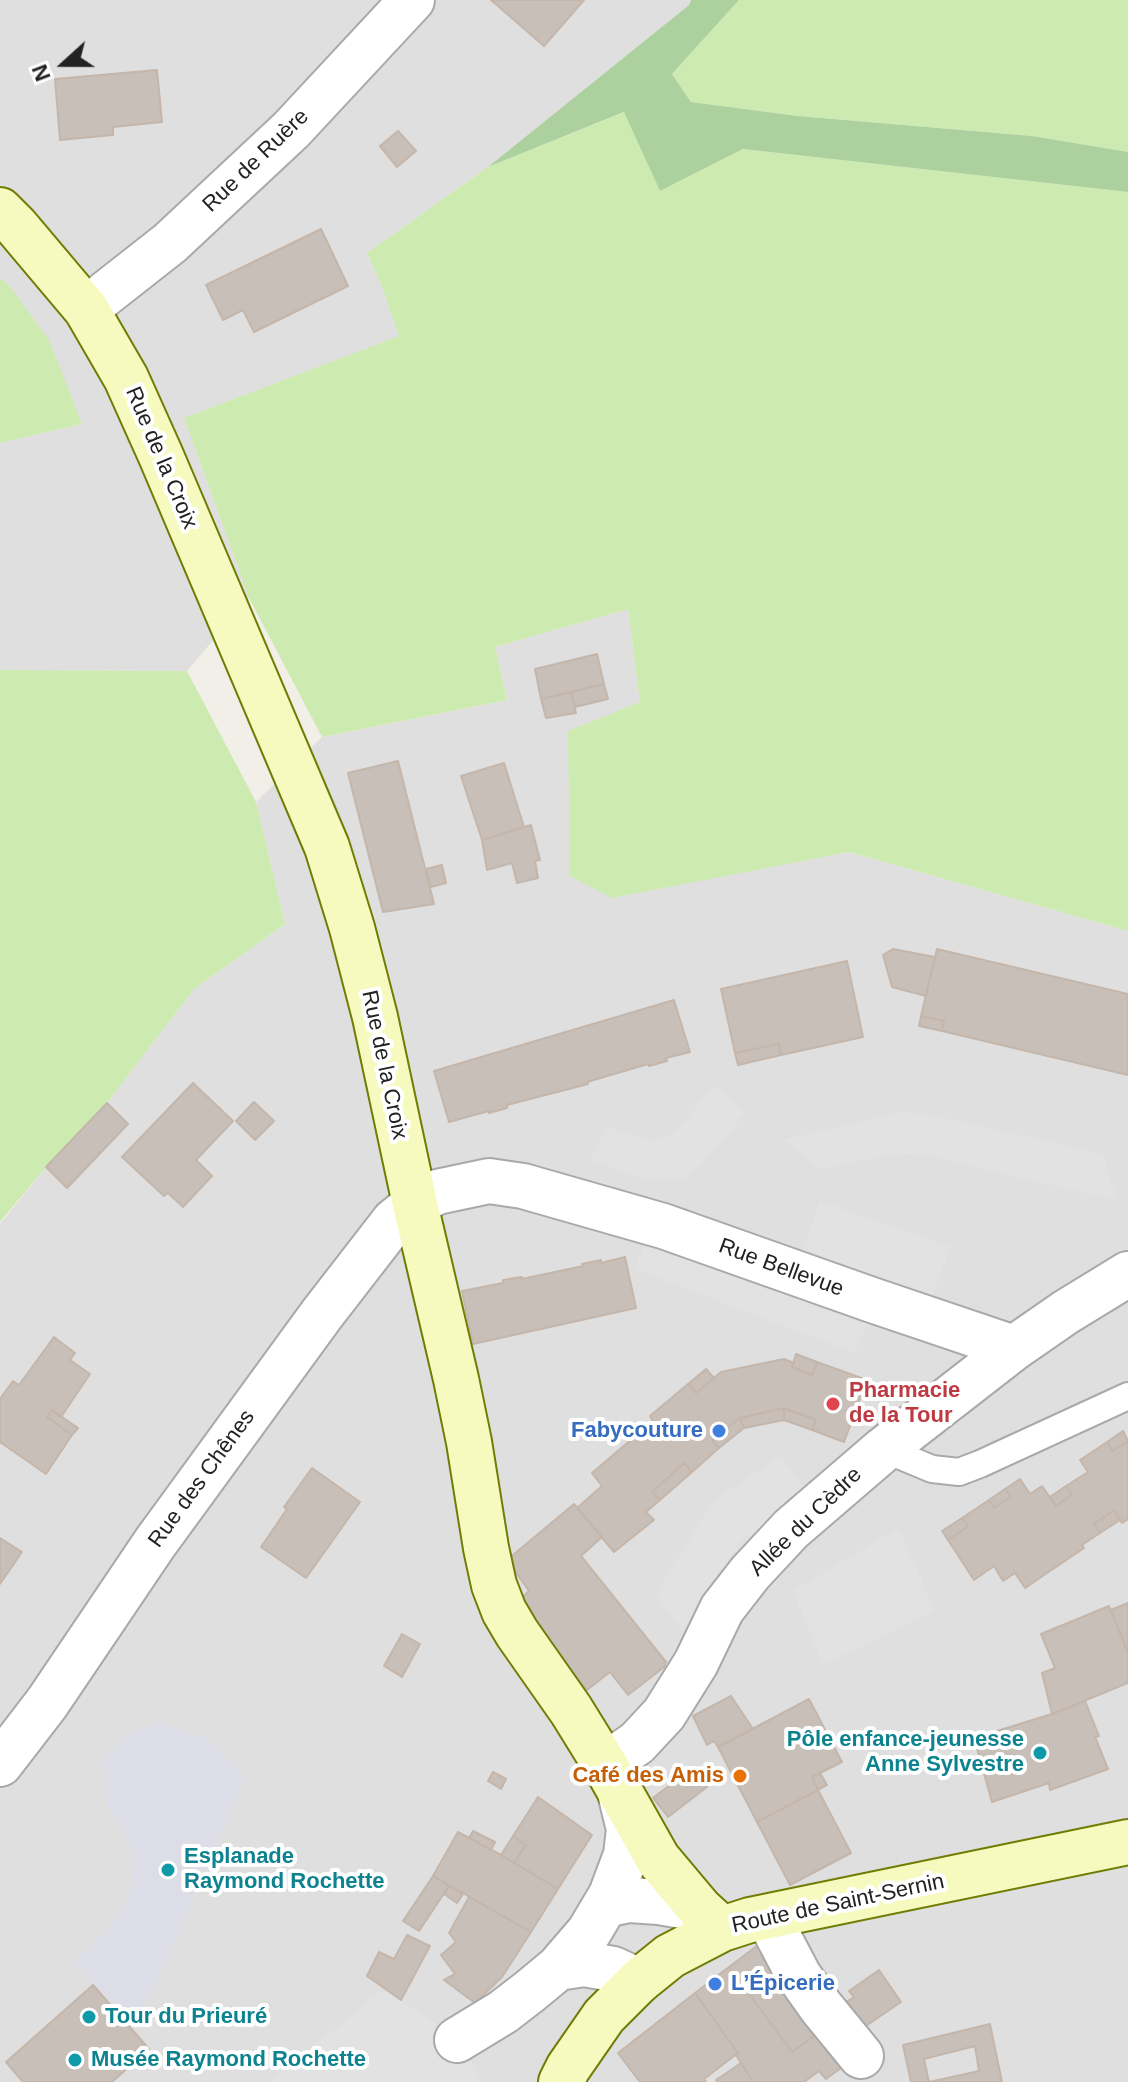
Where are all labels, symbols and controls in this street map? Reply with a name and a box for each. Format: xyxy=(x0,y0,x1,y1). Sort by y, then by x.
north arrow xyxy=(24,24,104,104)
text: N xyxy=(27,61,56,85)
street label: Rue de Ruère xyxy=(198,104,314,218)
street label: Rue de la Croix xyxy=(119,383,203,533)
street label: Rue de la Croix xyxy=(355,988,413,1142)
street label: Rue Bellevue xyxy=(715,1233,847,1303)
place label: Pharmacie de la Tour xyxy=(849,1378,960,1430)
marker: Pharmacie de la Tour xyxy=(824,1395,842,1413)
street label: Rue des Chênes xyxy=(143,1405,261,1553)
place label: Fabycouture xyxy=(571,1418,703,1444)
marker: Fabycouture xyxy=(710,1422,728,1440)
street label: Allée du Cèdre xyxy=(744,1462,868,1582)
place label: Pôle enfance-jeunesse Anne Sylvestre xyxy=(787,1727,1024,1778)
marker: Pôle enfance-jeunesse Anne Sylvestre xyxy=(1031,1744,1049,1762)
place label: Café des Amis xyxy=(572,1763,724,1789)
marker: Café des Amis xyxy=(731,1767,749,1785)
place label: Esplanade Raymond Rochette xyxy=(184,1844,384,1896)
marker: Esplanade Raymond Rochette xyxy=(159,1861,177,1879)
street label: Route de Saint-Sernin xyxy=(729,1869,947,1939)
place label: L’Épicerie xyxy=(731,1971,835,1997)
marker: L’Épicerie xyxy=(706,1975,724,1993)
place label: Tour du Prieuré xyxy=(105,2004,267,2030)
marker: Tour du Prieuré xyxy=(80,2008,98,2026)
place label: Musée Raymond Rochette xyxy=(91,2047,366,2073)
marker: Musée Raymond Rochette xyxy=(66,2051,84,2069)

